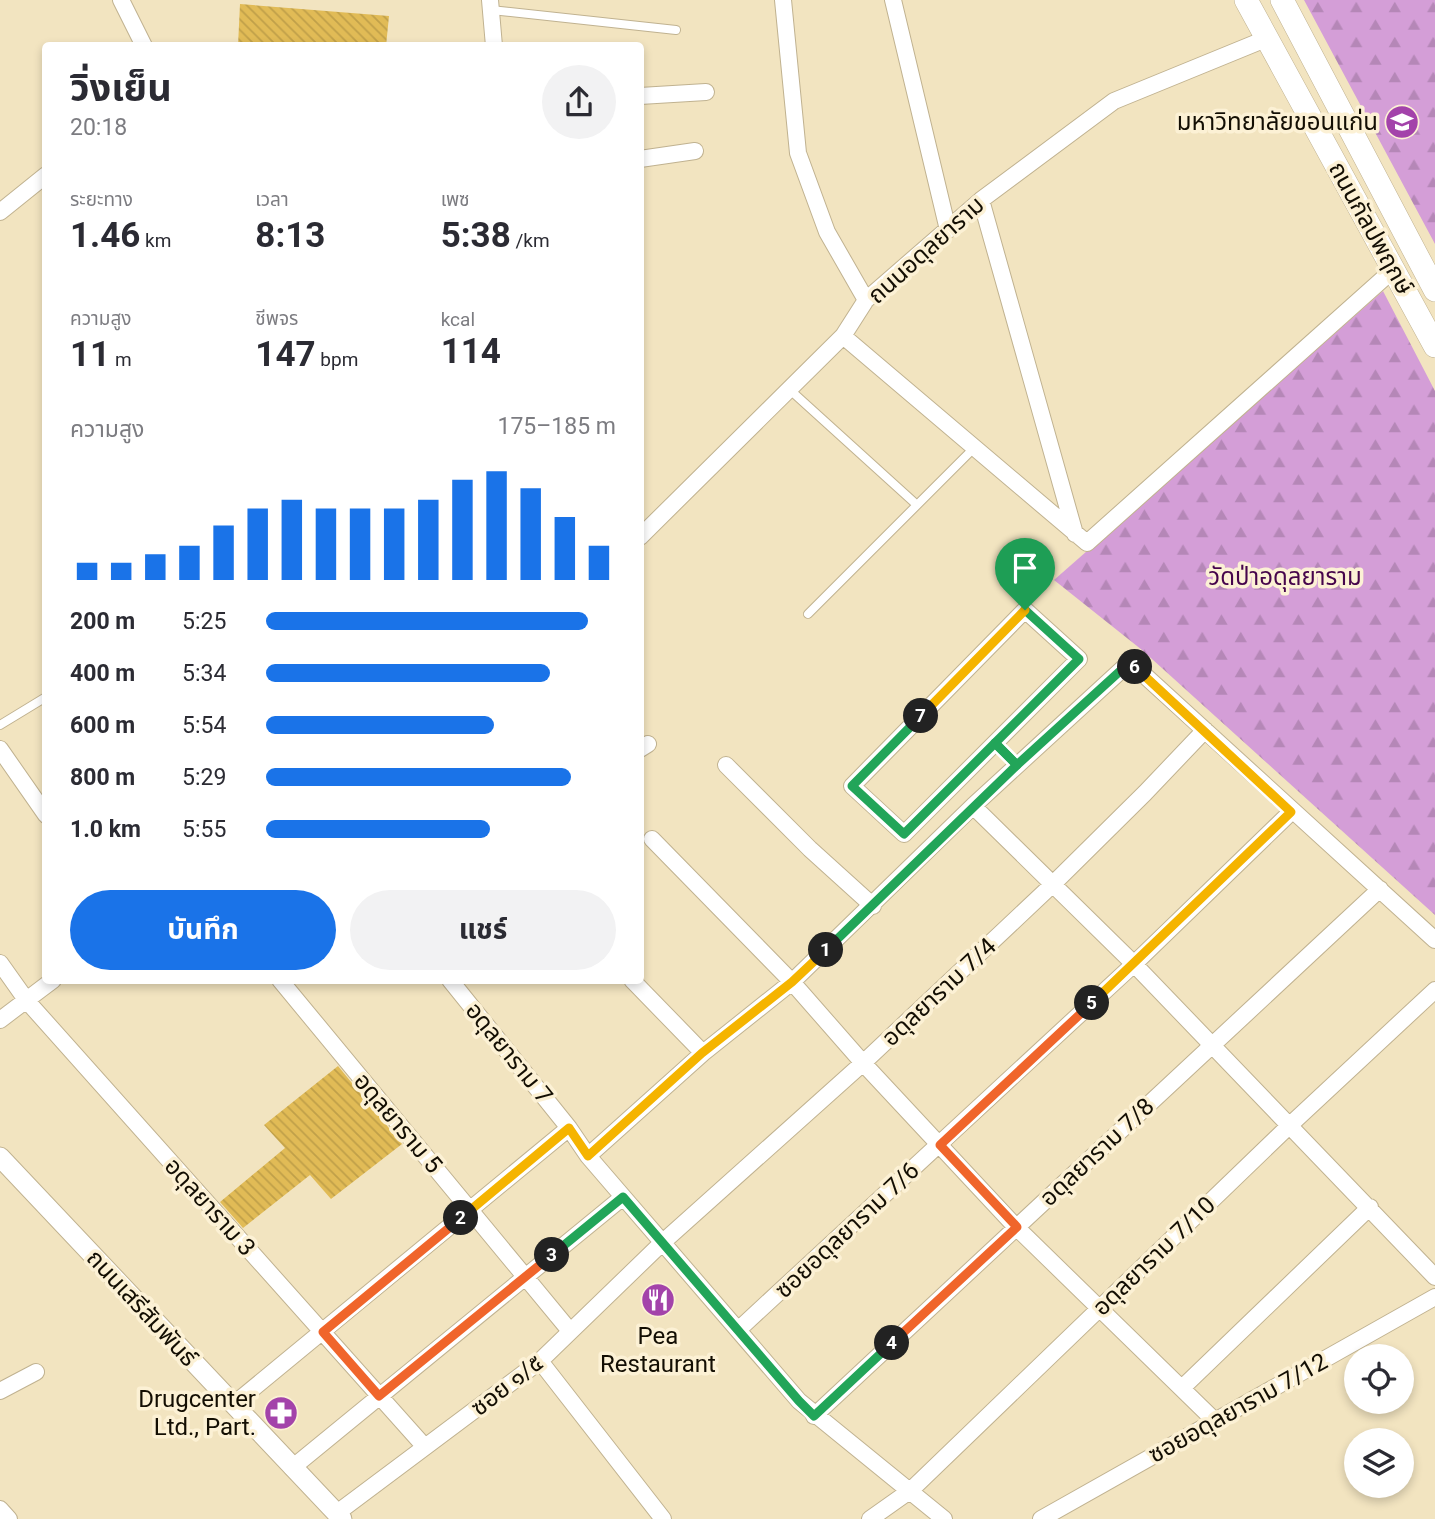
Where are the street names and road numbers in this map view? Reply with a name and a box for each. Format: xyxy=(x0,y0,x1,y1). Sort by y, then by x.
street label: ถนนกัลปพฤกษ์ xyxy=(1323,157,1419,299)
street label: ถนนอดุลยาราม xyxy=(862,191,990,310)
street label: อดุลยาราม 7/4 xyxy=(876,932,1002,1053)
street label: อดุลยาราม 7 xyxy=(459,997,558,1110)
street label: อดุลยาราม 5 xyxy=(347,1067,448,1179)
street label: อดุลยาราม 7/8 xyxy=(1034,1092,1160,1213)
street label: อดุลยาราม 3 xyxy=(158,1152,261,1262)
street label: ซอยอดุลยาราม 7/6 xyxy=(769,1156,925,1305)
street label: อดุลยาราม 7/10 xyxy=(1087,1191,1222,1322)
street label: ถนนเสรีสัมพันธ์ xyxy=(81,1244,203,1372)
street label: ซอยอดุลยาราม 7/12 xyxy=(1144,1347,1333,1470)
street label: ซอย ๑/๕ xyxy=(466,1348,548,1422)

